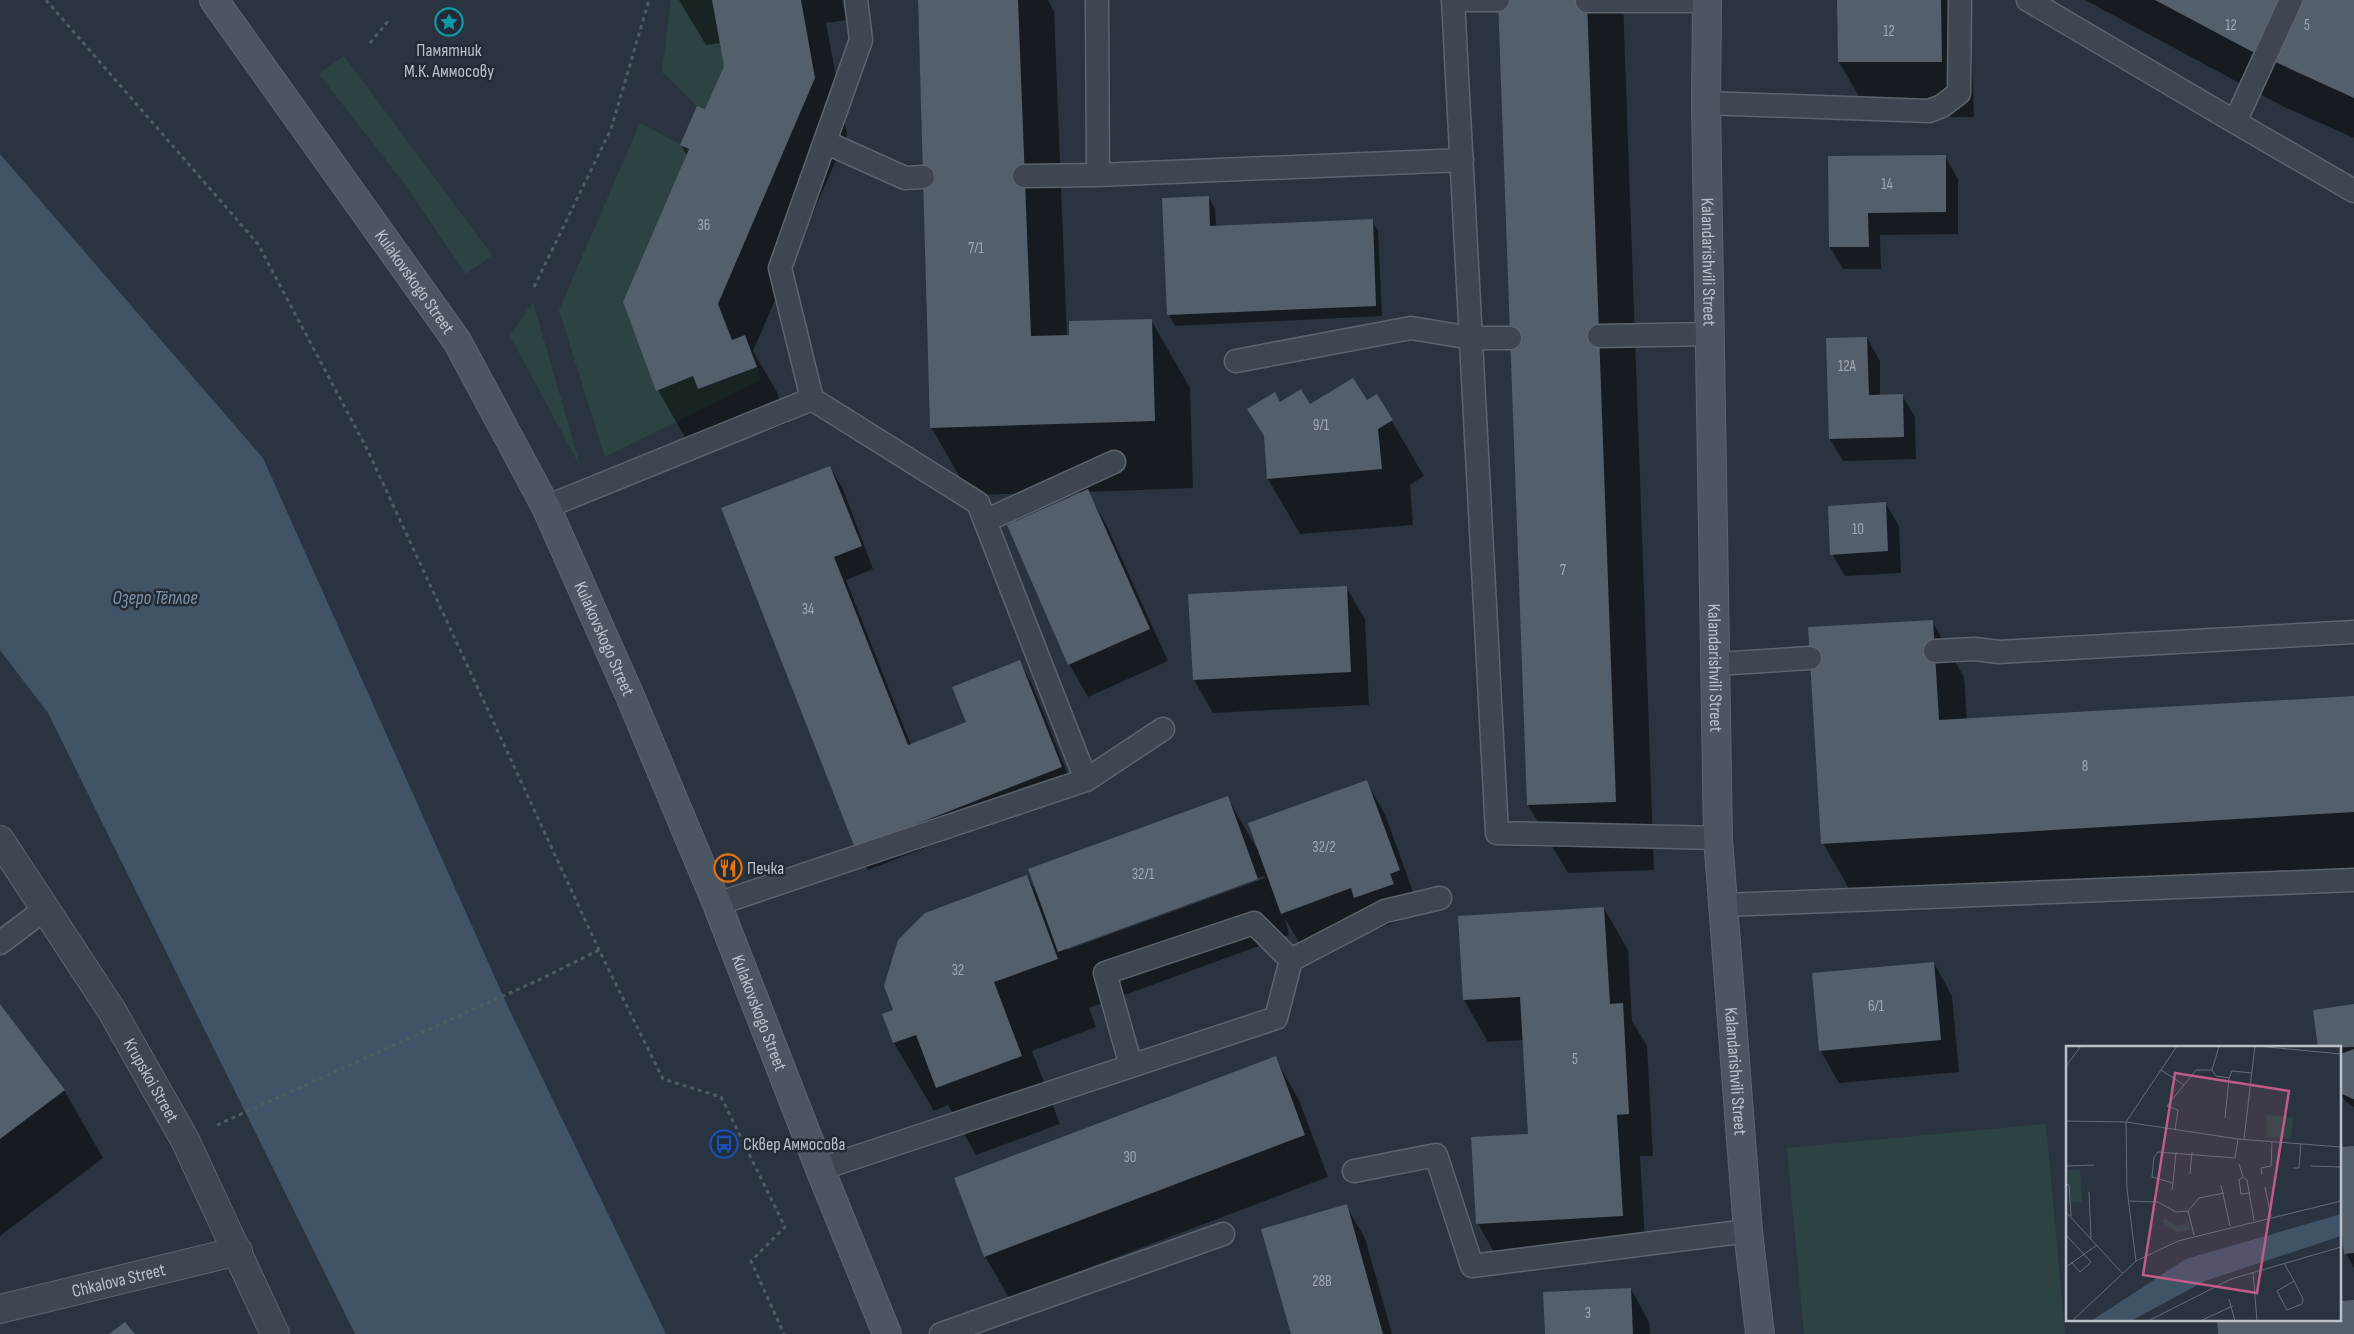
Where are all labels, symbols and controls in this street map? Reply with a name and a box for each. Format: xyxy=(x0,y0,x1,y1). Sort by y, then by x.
place icon: Памятник М.К. Аммосову xyxy=(434,7,464,37)
house number: 12 xyxy=(2225,16,2237,35)
house number: 5 xyxy=(2304,16,2310,35)
house number: 12 xyxy=(1883,22,1895,41)
place label: Памятник М.К. Аммосову xyxy=(404,40,494,82)
house number: 14 xyxy=(1881,175,1893,194)
street label: Kalandarishvili Street xyxy=(1697,198,1720,327)
house number: 36 xyxy=(698,216,710,235)
street label: Kulakovskogo Street xyxy=(370,226,459,339)
house number: 7/1 xyxy=(968,239,985,258)
house number: 12А xyxy=(1838,357,1857,376)
house number: 9/1 xyxy=(1313,416,1330,435)
house number: 10 xyxy=(1852,520,1864,539)
house number: 7 xyxy=(1560,561,1566,580)
street label: Kulakovskogo Street xyxy=(569,578,639,699)
water label: Озеро Тёплое xyxy=(112,587,198,610)
house number: 34 xyxy=(802,600,814,619)
street label: Kalandarishvili Street xyxy=(1703,604,1726,733)
house number: 8 xyxy=(2082,757,2088,776)
house number: 32/2 xyxy=(1312,838,1336,857)
restaurant icon: Печка xyxy=(713,853,743,883)
place label: Печка xyxy=(747,858,784,879)
house number: 32/1 xyxy=(1132,865,1155,884)
street label: Kulakovskogo Street xyxy=(727,952,791,1074)
house number: 32 xyxy=(952,961,964,980)
house number: 6/1 xyxy=(1868,997,1885,1016)
street label: Kalandarishvili Street xyxy=(1720,1006,1751,1137)
street label: Krupskoi Street xyxy=(119,1035,183,1127)
inset map xyxy=(2066,1046,2342,1322)
house number: 5 xyxy=(1572,1050,1578,1069)
bus stop icon: Сквер Аммосова xyxy=(709,1129,739,1159)
place label: Сквер Аммосова xyxy=(743,1134,845,1155)
house number: 30 xyxy=(1124,1148,1136,1167)
street label: Chkalova Street xyxy=(70,1259,168,1302)
house number: 28В xyxy=(1312,1272,1332,1291)
house number: 3 xyxy=(1585,1304,1591,1323)

